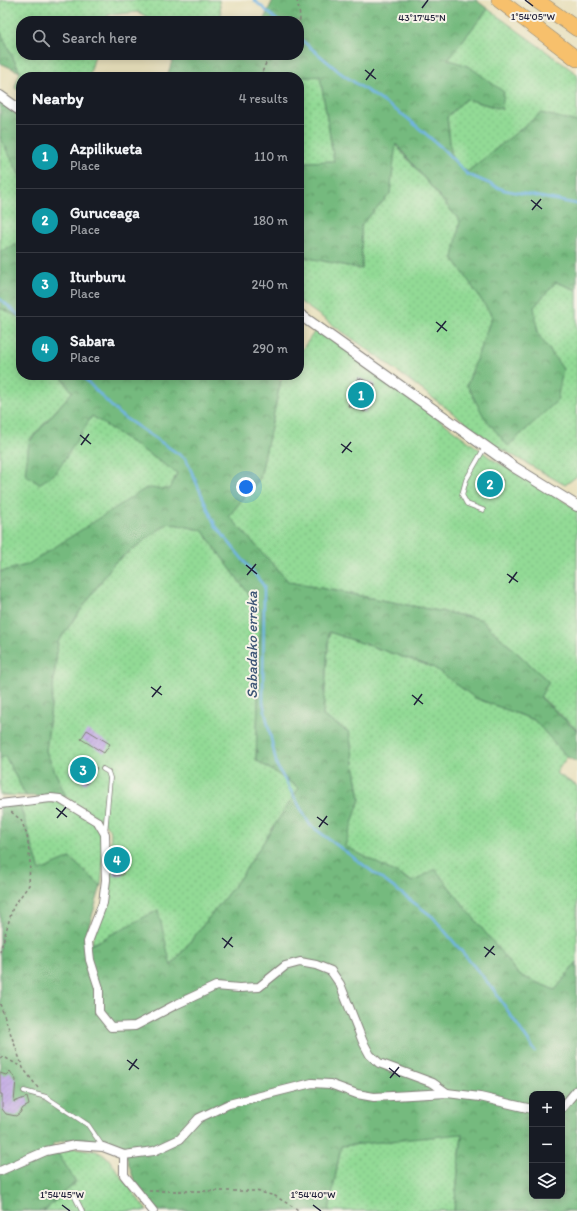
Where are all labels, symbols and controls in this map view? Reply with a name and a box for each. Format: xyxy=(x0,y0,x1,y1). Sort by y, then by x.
text: 1°54'05"W xyxy=(511,10,556,23)
text: 43°17'45"N xyxy=(398,11,446,24)
search box xyxy=(16,16,304,60)
icon: search xyxy=(30,27,52,49)
text: Search here xyxy=(62,29,137,47)
text: Nearby xyxy=(32,88,84,108)
text: 4 results xyxy=(239,91,288,106)
text: Azpilikueta xyxy=(70,140,142,158)
text: 1 xyxy=(42,149,48,164)
text: 110 m xyxy=(254,149,288,164)
text: Place xyxy=(70,158,100,173)
text: Guruceaga xyxy=(70,204,140,222)
text: 2 xyxy=(42,213,48,228)
text: 180 m xyxy=(253,213,288,228)
text: Place xyxy=(70,222,100,237)
text: Iturburu xyxy=(70,268,126,286)
text: 3 xyxy=(41,277,49,292)
text: 240 m xyxy=(251,277,288,292)
text: Place xyxy=(70,286,100,301)
text: Sabara xyxy=(70,332,115,350)
text: 4 xyxy=(41,341,49,356)
text: 290 m xyxy=(252,341,288,356)
text: Place xyxy=(70,350,100,365)
pin: 1 xyxy=(348,380,374,410)
pin: 2 xyxy=(477,469,503,499)
your location xyxy=(236,477,256,497)
water label: Sabadako erreka xyxy=(243,591,261,699)
pin: 3 xyxy=(70,755,96,785)
pin: 4 xyxy=(104,845,130,875)
map controls xyxy=(529,1091,565,1199)
button: + xyxy=(529,1091,565,1127)
button: − xyxy=(529,1127,565,1163)
button: layers xyxy=(529,1163,565,1199)
text: 1°54'45"W xyxy=(40,1188,85,1201)
text: 1°54'40"W xyxy=(290,1188,336,1201)

